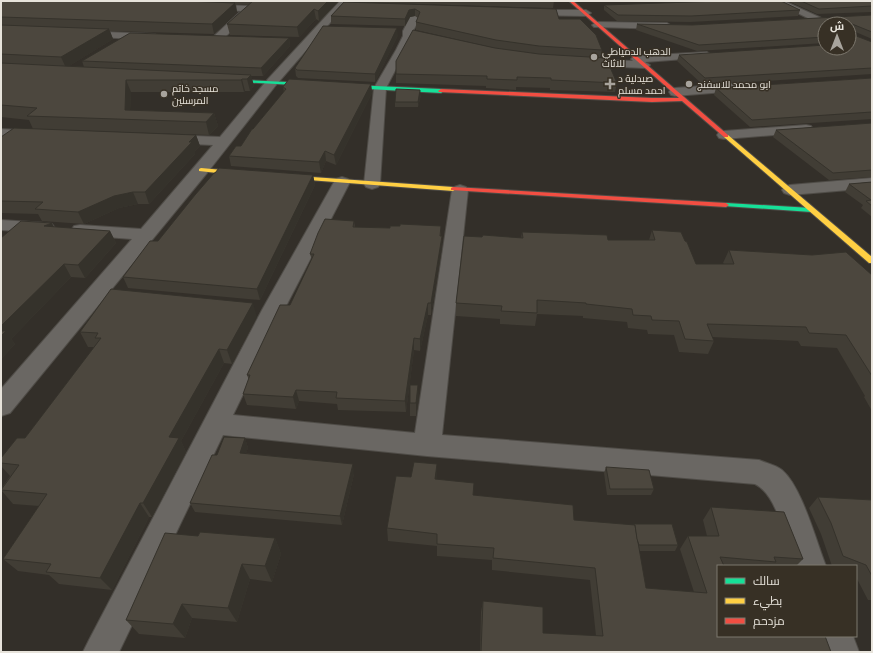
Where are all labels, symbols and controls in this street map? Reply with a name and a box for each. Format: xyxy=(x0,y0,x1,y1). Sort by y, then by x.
north arrow xyxy=(817,16,857,56)
text: ش xyxy=(830,20,844,33)
place label: الدهب الدمياطي للاثاث xyxy=(602,46,671,70)
marker: الدهب الدمياطي للاثاث xyxy=(589,52,599,62)
place label: صيدلية د احمد مسلم xyxy=(618,73,665,98)
marker: صيدلية د احمد مسلم xyxy=(605,79,615,89)
marker: ابو محمد للاسفنج xyxy=(684,79,694,89)
place label: ابو محمد للاسفنج xyxy=(697,79,771,91)
place label: مسجد خاتم المرسلين xyxy=(172,83,219,107)
marker: مسجد خاتم المرسلين xyxy=(159,89,169,99)
legend xyxy=(717,565,857,637)
text: سالك xyxy=(753,574,780,588)
text: بطيء xyxy=(753,594,782,611)
text: مزدحم xyxy=(753,614,785,629)

